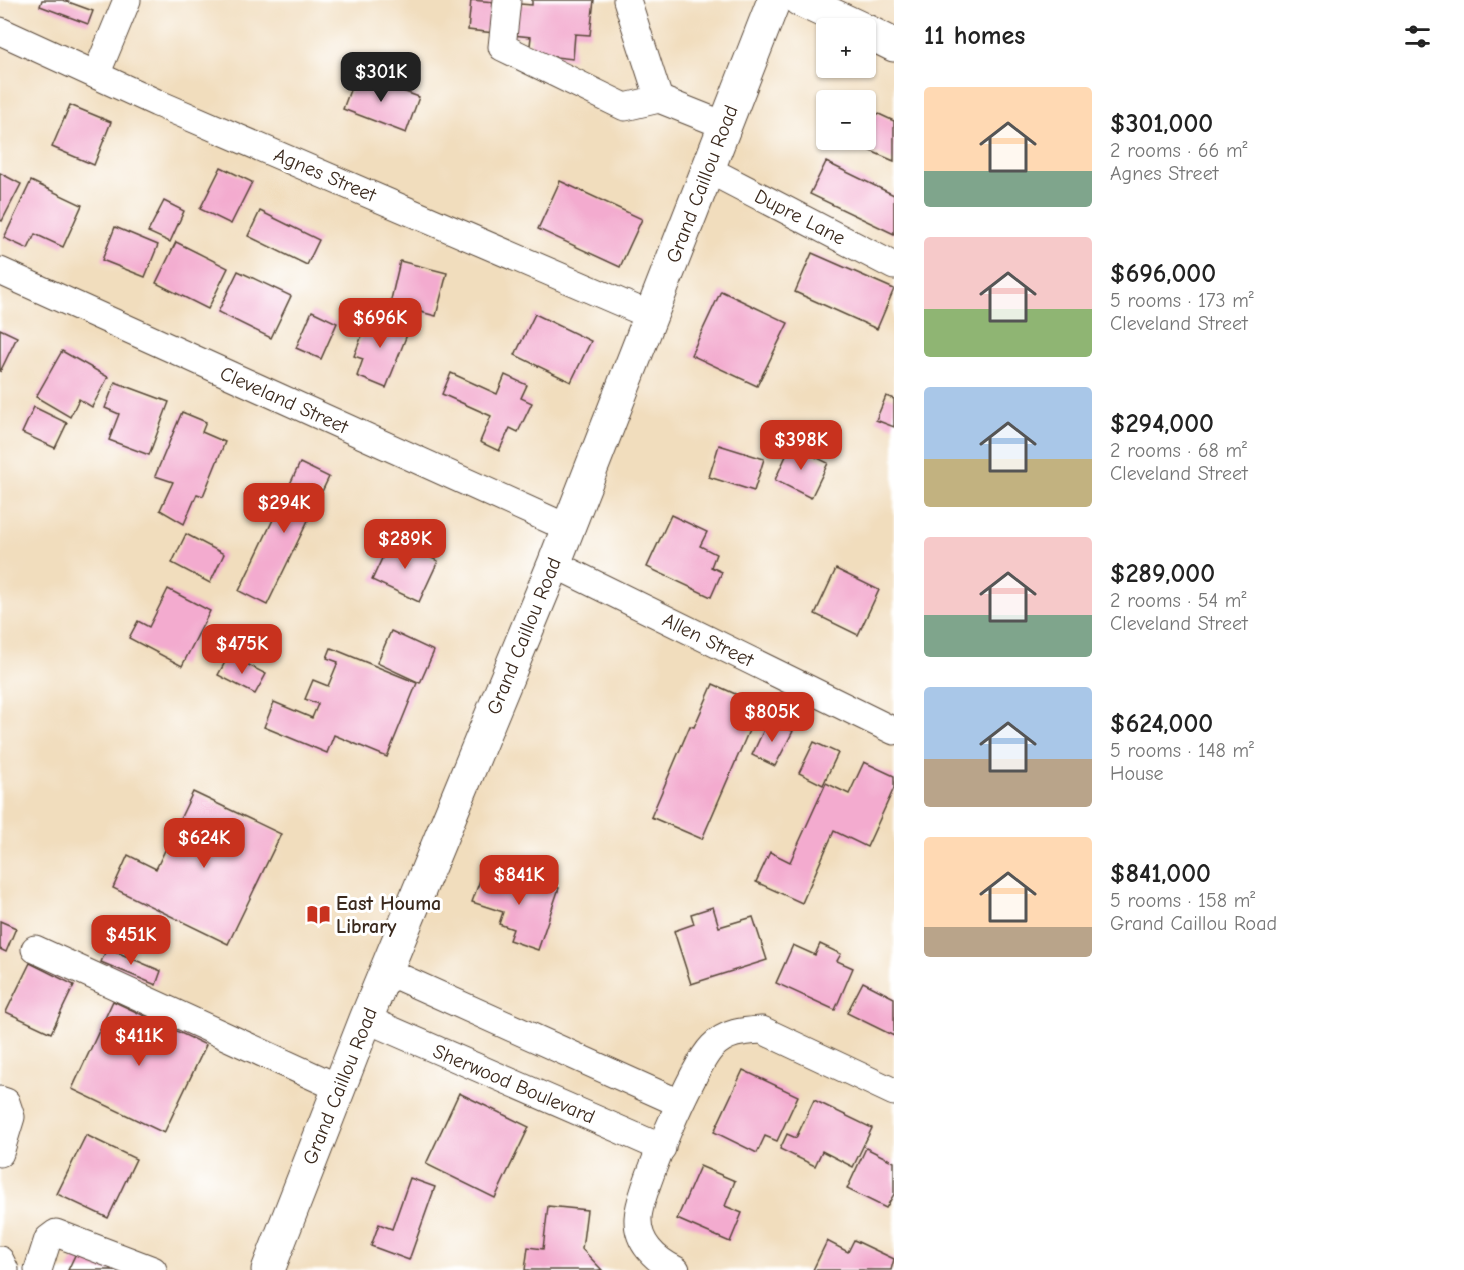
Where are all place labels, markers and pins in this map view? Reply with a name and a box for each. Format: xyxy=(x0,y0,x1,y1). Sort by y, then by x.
pin: $301K xyxy=(339,52,423,103)
pin: $696K xyxy=(338,298,422,349)
pin: $398K xyxy=(759,420,843,471)
pin: $294K xyxy=(242,483,326,534)
pin: $289K xyxy=(363,519,447,570)
pin: $475K xyxy=(200,624,284,675)
pin: $805K xyxy=(730,692,814,743)
pin: $624K xyxy=(162,818,246,869)
pin: $841K xyxy=(477,855,561,906)
place label: East Houma Library xyxy=(336,892,441,938)
library icon: East Houma Library xyxy=(305,901,331,927)
pin: $451K xyxy=(89,915,173,966)
pin: $411K xyxy=(97,1016,181,1067)

